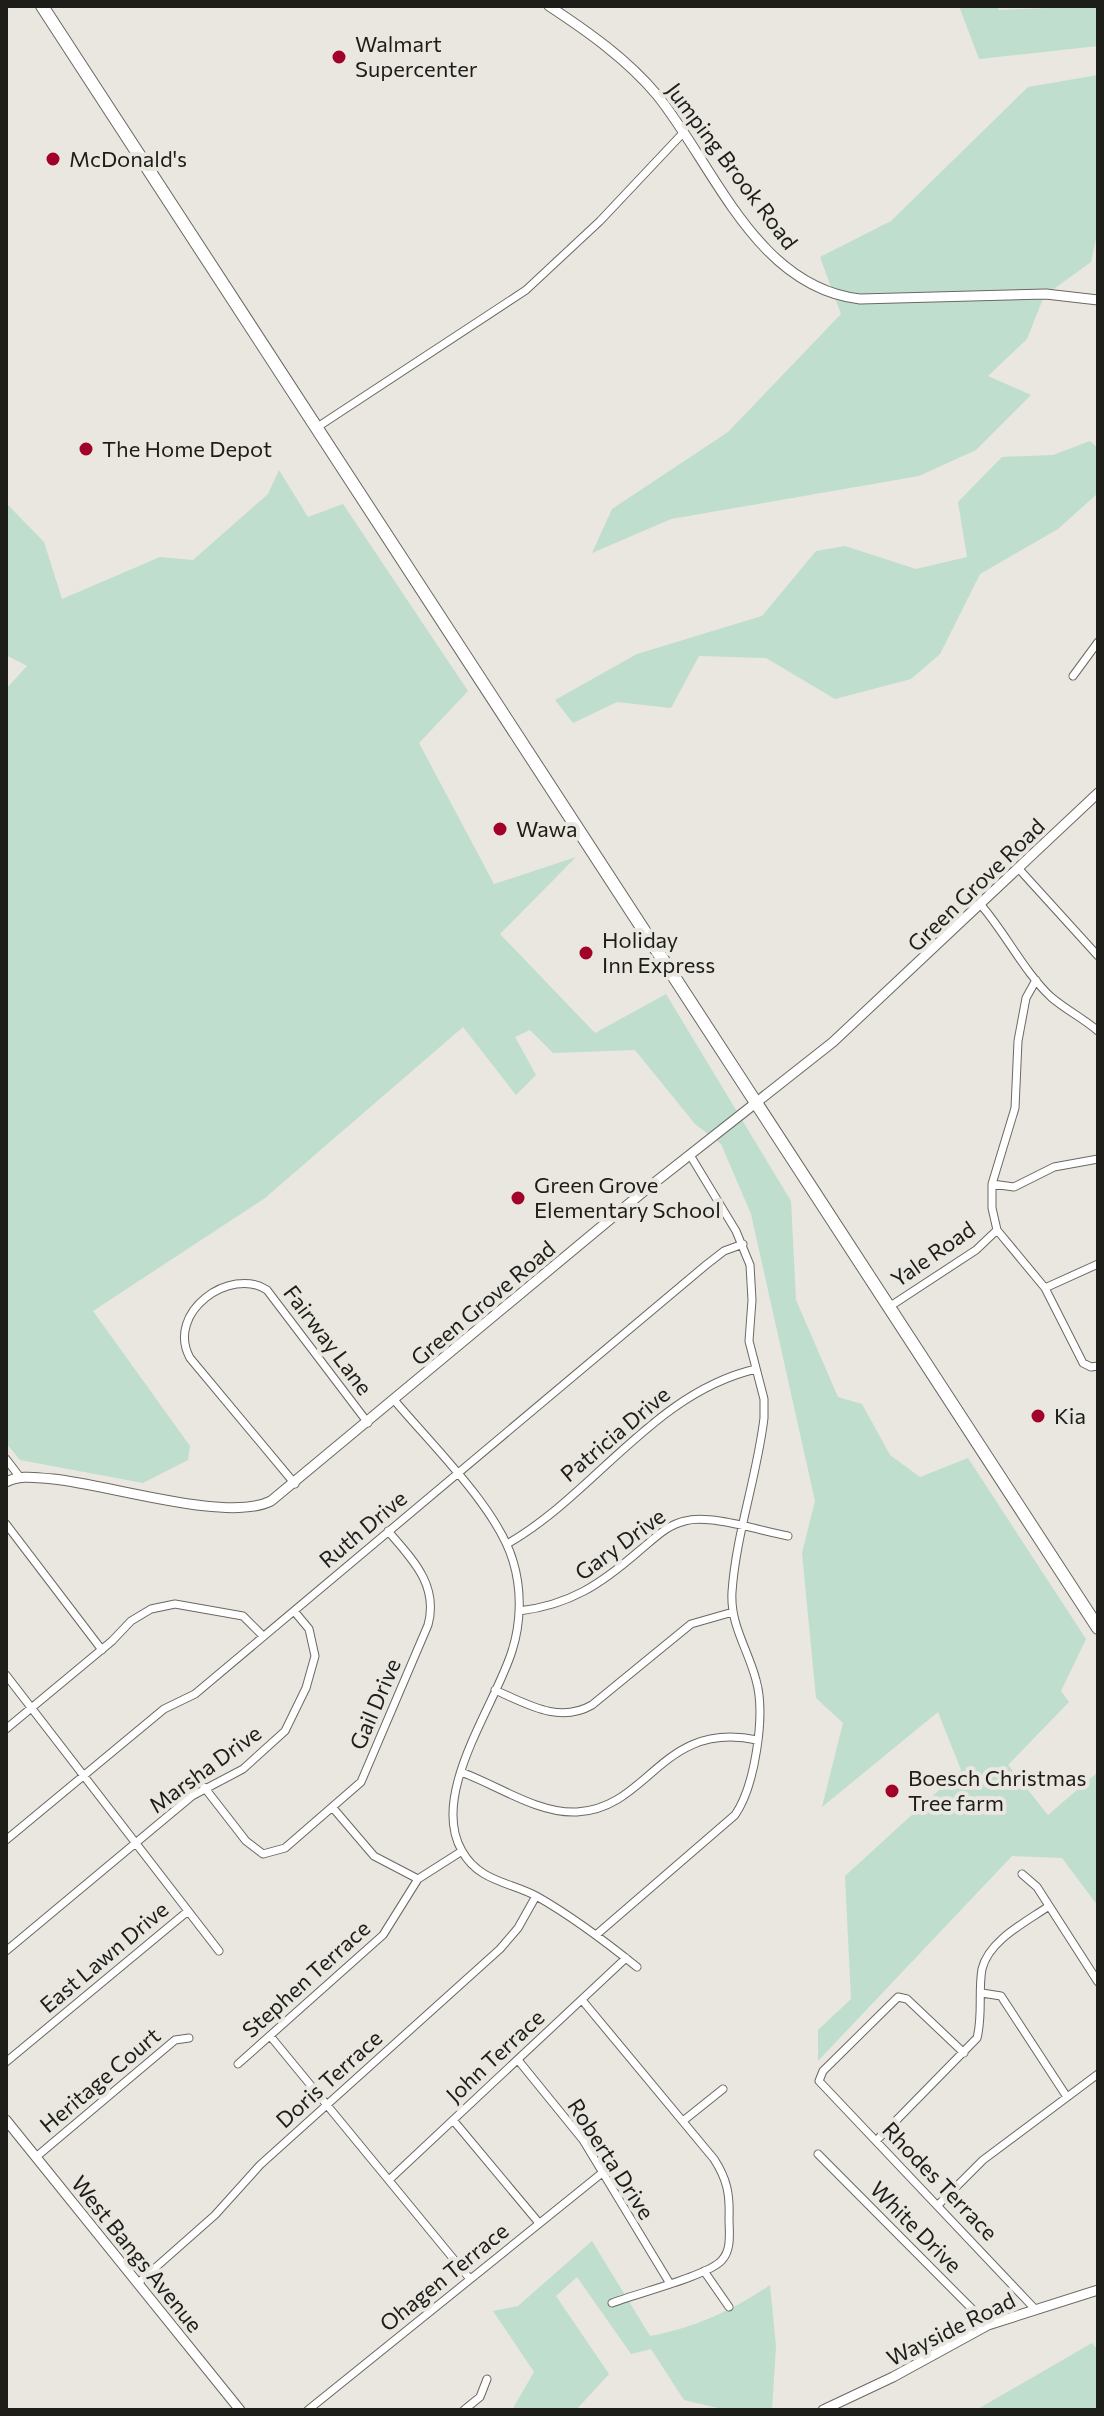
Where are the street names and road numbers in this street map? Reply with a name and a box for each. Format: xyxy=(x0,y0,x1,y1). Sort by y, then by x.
street label: Jumping Brook Road xyxy=(661,77,804,254)
street label: Green Grove Road xyxy=(902,812,1050,957)
street label: Yale Road xyxy=(885,1215,980,1292)
street label: Green Grove Road xyxy=(405,1234,560,1371)
street label: Fairway Lane xyxy=(278,1279,379,1400)
street label: Patricia Drive xyxy=(555,1380,675,1487)
street label: Ruth Drive xyxy=(313,1484,412,1573)
street label: Gary Drive xyxy=(569,1502,670,1585)
street label: Gail Drive xyxy=(343,1654,406,1753)
street label: Marsha Drive xyxy=(143,1719,266,1818)
street label: East Lawn Drive xyxy=(34,1895,173,2018)
street label: Stephen Terrace xyxy=(236,1914,375,2043)
street label: John Terrace xyxy=(440,2003,549,2108)
street label: Heritage Court xyxy=(34,2021,165,2138)
street label: Doris Terrace xyxy=(270,2024,387,2133)
street label: Roberta Drive xyxy=(562,2093,660,2224)
street label: Rhodes Terrace xyxy=(877,2116,1004,2246)
street label: West Bangs Avenue xyxy=(66,2170,209,2337)
street label: White Drive xyxy=(865,2175,968,2278)
street label: Ohagen Terrace xyxy=(374,2217,513,2337)
street label: Wayside Road xyxy=(882,2286,1019,2371)

